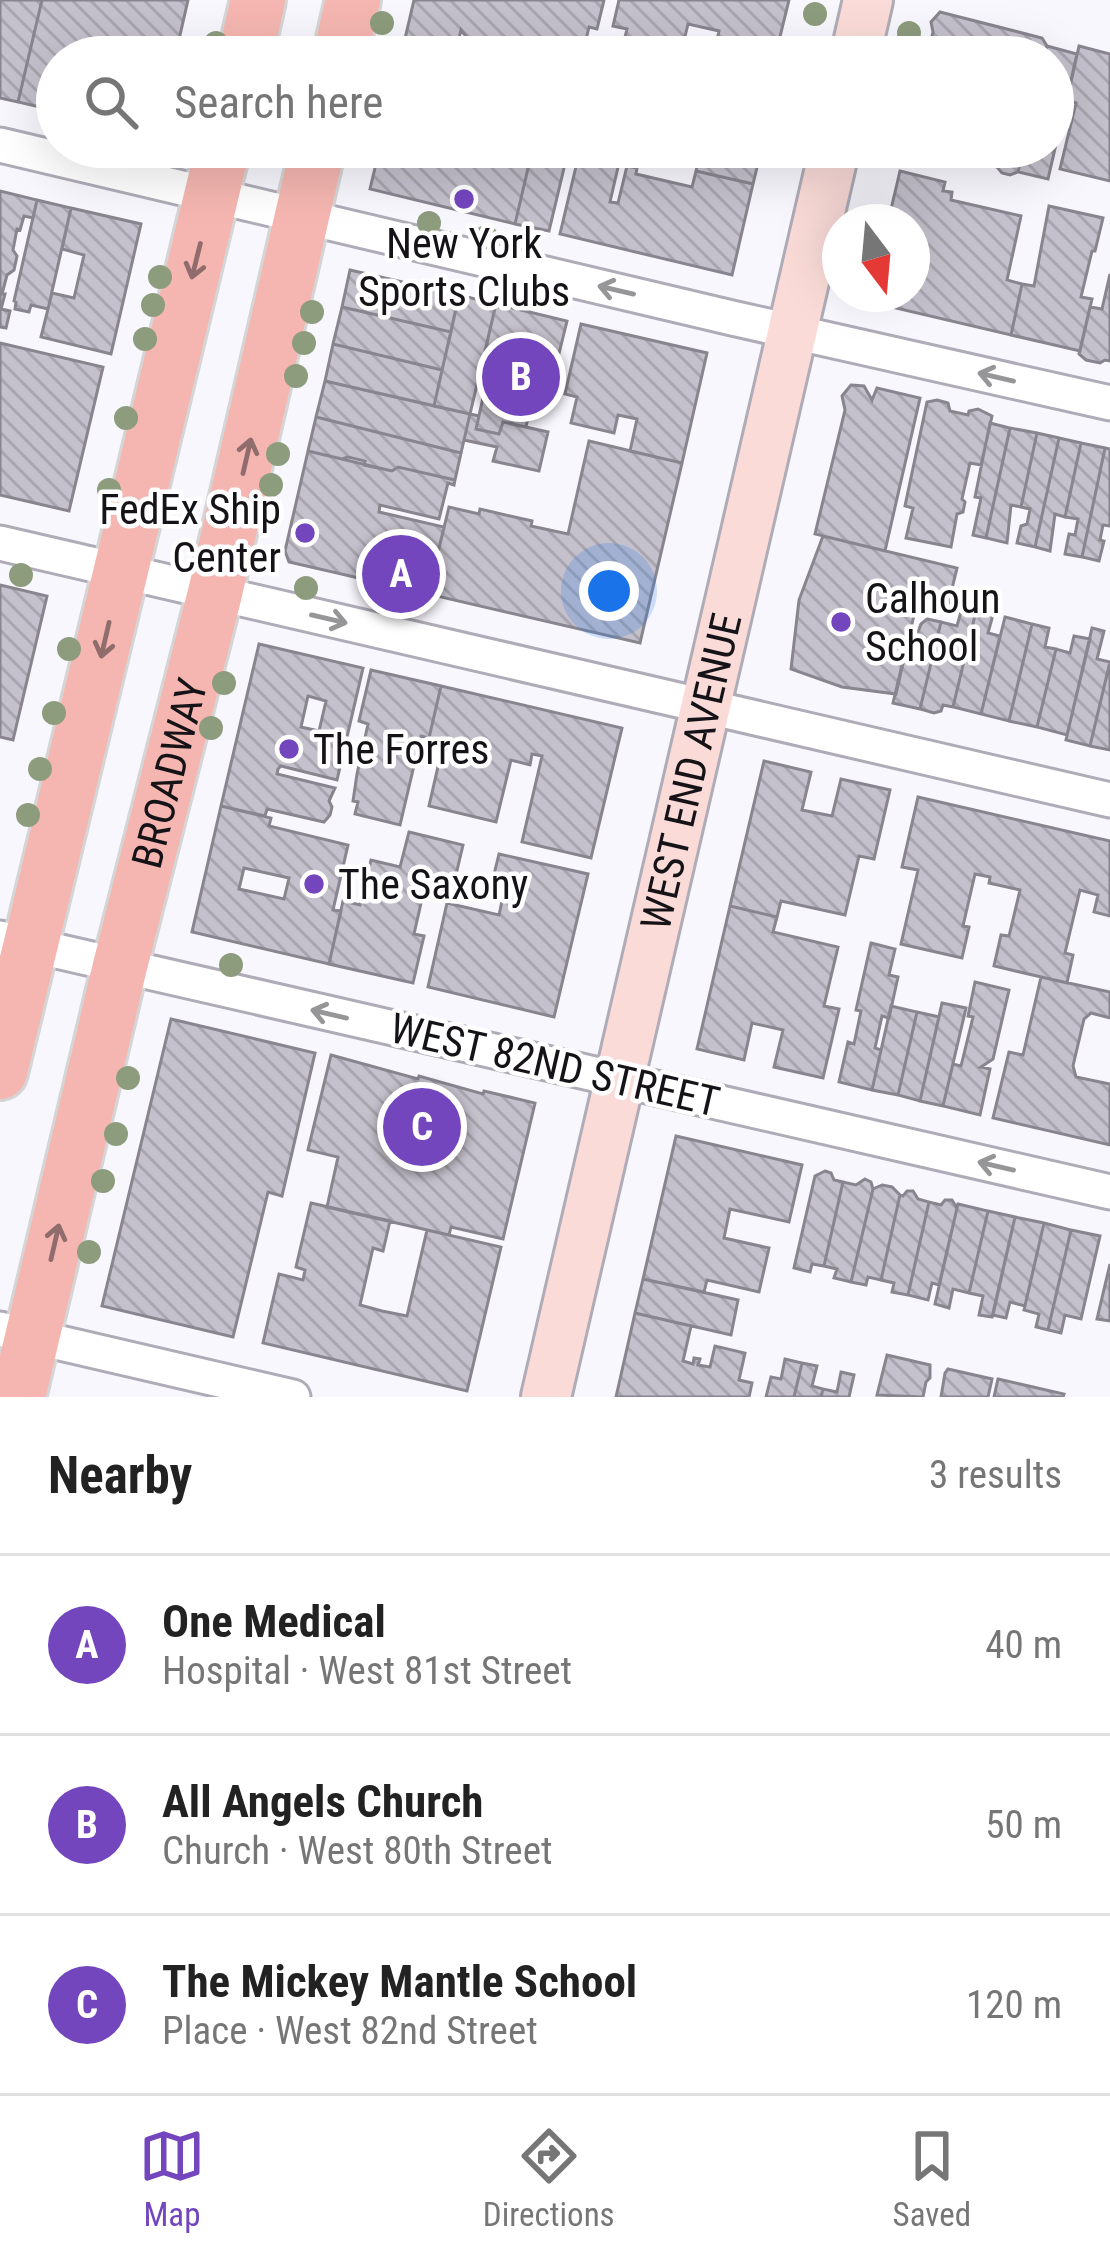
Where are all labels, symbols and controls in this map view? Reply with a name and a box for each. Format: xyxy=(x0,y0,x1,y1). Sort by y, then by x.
search box xyxy=(36,36,1074,168)
icon: search xyxy=(78,69,144,135)
text: Search here xyxy=(174,76,383,129)
marker: New York Sports Clubs xyxy=(451,186,477,212)
north arrow xyxy=(822,204,930,312)
place label: New York Sports Clubs xyxy=(358,219,570,316)
one-way arrow xyxy=(184,241,206,279)
one-way arrow xyxy=(597,278,635,300)
pin: B xyxy=(482,332,560,422)
one-way arrow xyxy=(977,365,1015,387)
one-way arrow xyxy=(237,437,259,475)
place label: FedEx Ship Center xyxy=(99,485,281,582)
marker: FedEx Ship Center xyxy=(292,520,318,546)
pin: A xyxy=(362,529,440,619)
your location xyxy=(579,561,639,621)
place label: Calhoun School xyxy=(865,574,1001,671)
street label: WEST END AVENUE xyxy=(630,608,751,935)
one-way arrow xyxy=(310,609,348,631)
marker: Calhoun School xyxy=(828,609,854,635)
one-way arrow xyxy=(92,620,115,658)
street label: BROADWAY xyxy=(121,673,217,873)
place label: The Forres xyxy=(313,725,489,774)
marker: The Forres xyxy=(276,736,302,762)
place label: The Saxony xyxy=(338,860,528,909)
marker: The Saxony xyxy=(301,871,327,897)
one-way arrow xyxy=(311,1002,349,1024)
street label: WEST 82ND STREET xyxy=(386,1003,724,1127)
pin: C xyxy=(383,1082,461,1172)
one-way arrow xyxy=(977,1154,1015,1176)
one-way arrow xyxy=(45,1224,67,1262)
text: Nearby xyxy=(48,1446,192,1505)
text: 3 results xyxy=(929,1452,1062,1498)
text: One Medical xyxy=(162,1595,386,1648)
text: A xyxy=(75,1622,99,1668)
text: 40 m xyxy=(985,1622,1062,1668)
text: Hospital · West 81st Street xyxy=(162,1648,572,1694)
text: All Angels Church xyxy=(162,1775,483,1828)
text: B xyxy=(76,1802,98,1848)
text: 50 m xyxy=(985,1802,1062,1848)
text: Church · West 80th Street xyxy=(162,1828,552,1874)
text: The Mickey Mantle School xyxy=(162,1955,637,2008)
text: C xyxy=(76,1982,98,2028)
text: 120 m xyxy=(966,1982,1062,2028)
text: Place · West 82nd Street xyxy=(162,2008,538,2054)
tab: Map xyxy=(139,2123,205,2234)
tab: Directions xyxy=(483,2123,615,2234)
tab: Saved xyxy=(893,2123,971,2234)

